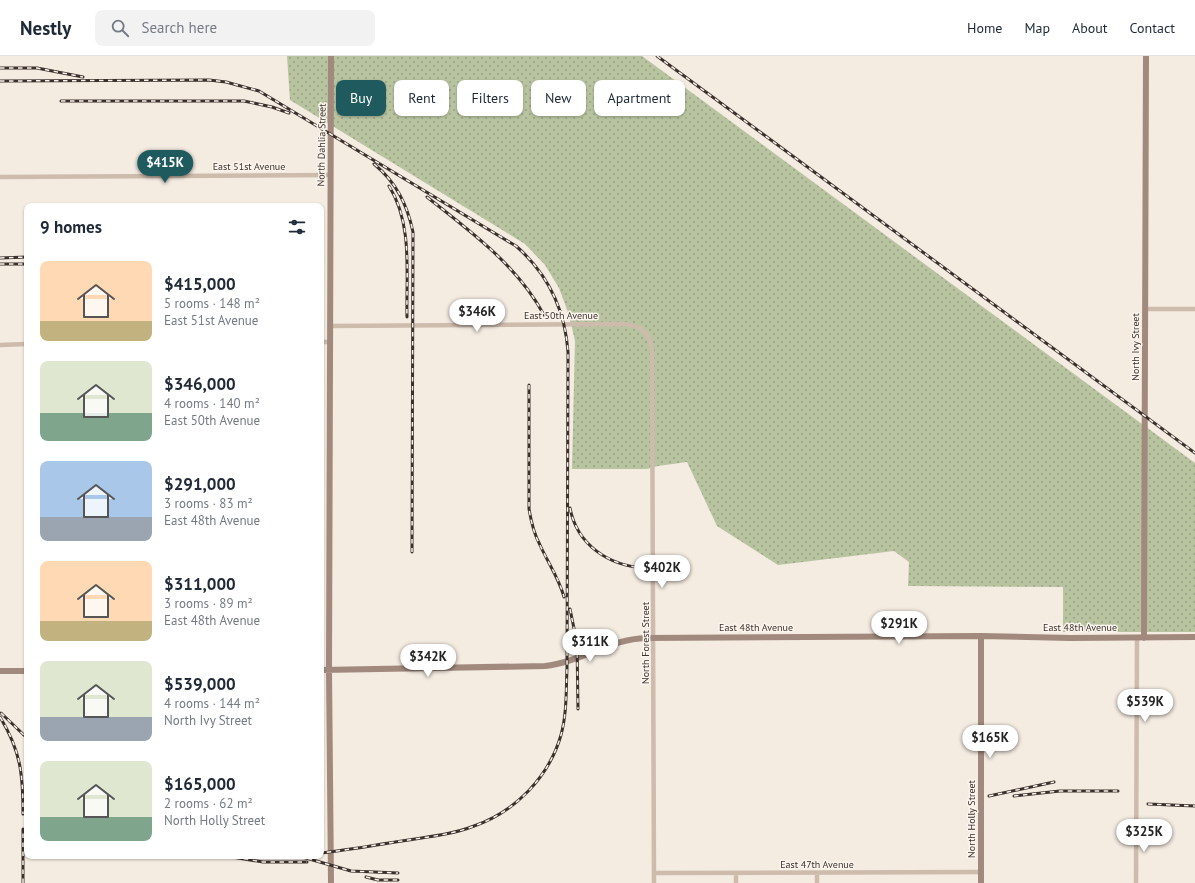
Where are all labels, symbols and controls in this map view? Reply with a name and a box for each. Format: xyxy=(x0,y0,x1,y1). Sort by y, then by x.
search box xyxy=(95,10,375,46)
text: Nestly xyxy=(20,16,71,40)
icon: search xyxy=(109,17,131,39)
text: Search here xyxy=(141,18,217,37)
text: Home xyxy=(967,19,1002,37)
text: Map xyxy=(1024,19,1050,37)
text: About xyxy=(1072,19,1108,37)
text: Contact xyxy=(1130,19,1175,37)
chip: Buy xyxy=(336,80,386,116)
chip: Rent xyxy=(394,80,449,116)
chip: Filters xyxy=(457,80,523,116)
chip: New xyxy=(531,80,586,116)
chip: Apartment xyxy=(594,80,685,116)
street label: North Dahlia Street xyxy=(314,103,329,187)
pin: $415K xyxy=(137,150,193,184)
text: $415K xyxy=(146,154,184,171)
street label: East 51st Avenue xyxy=(213,160,285,173)
text: 9 homes xyxy=(40,216,102,238)
icon: filters xyxy=(286,216,308,238)
text: $415,000 xyxy=(164,273,236,295)
icon: home xyxy=(72,277,120,325)
text: 5 rooms · 148 m² xyxy=(164,295,260,312)
pin: $346K xyxy=(449,299,505,333)
text: $346K xyxy=(458,303,496,320)
street label: East 50th Avenue xyxy=(524,309,598,322)
text: East 51st Avenue xyxy=(164,312,258,329)
street label: North Ivy Street xyxy=(1129,313,1142,381)
text: $346,000 xyxy=(164,373,236,395)
icon: home xyxy=(72,377,120,425)
text: 4 rooms · 140 m² xyxy=(164,395,260,412)
text: East 50th Avenue xyxy=(164,412,260,429)
text: $291,000 xyxy=(164,473,236,495)
icon: home xyxy=(72,477,120,525)
text: 3 rooms · 83 m² xyxy=(164,495,253,512)
text: East 48th Avenue xyxy=(164,512,260,529)
pin: $402K xyxy=(634,555,690,589)
text: $402K xyxy=(643,559,681,576)
text: $311,000 xyxy=(164,573,236,595)
icon: home xyxy=(72,577,120,625)
text: 3 rooms · 89 m² xyxy=(164,595,253,612)
street label: North Forest Street xyxy=(639,601,652,684)
pin: $291K xyxy=(871,611,927,645)
text: East 48th Avenue xyxy=(164,612,260,629)
text: $291K xyxy=(880,615,918,632)
street label: East 48th Avenue xyxy=(719,621,793,634)
street label: East 48th Avenue xyxy=(1043,621,1117,634)
pin: $311K xyxy=(562,629,618,663)
text: $311K xyxy=(571,633,609,650)
pin: $342K xyxy=(400,644,456,678)
text: $342K xyxy=(409,648,447,665)
text: $539,000 xyxy=(164,673,236,695)
icon: home xyxy=(72,677,120,725)
pin: $539K xyxy=(1117,689,1173,723)
text: $539K xyxy=(1126,693,1164,710)
text: 4 rooms · 144 m² xyxy=(164,695,260,712)
text: North Ivy Street xyxy=(164,712,252,729)
pin: $165K xyxy=(962,725,1018,759)
text: $165K xyxy=(971,729,1009,746)
text: $165,000 xyxy=(164,773,236,795)
icon: home xyxy=(72,777,120,825)
street label: North Holly Street xyxy=(965,780,978,858)
text: 2 rooms · 62 m² xyxy=(164,795,253,812)
text: North Holly Street xyxy=(164,812,265,829)
pin: $325K xyxy=(1116,819,1172,853)
text: $325K xyxy=(1125,823,1163,840)
street label: East 47th Avenue xyxy=(780,858,854,871)

